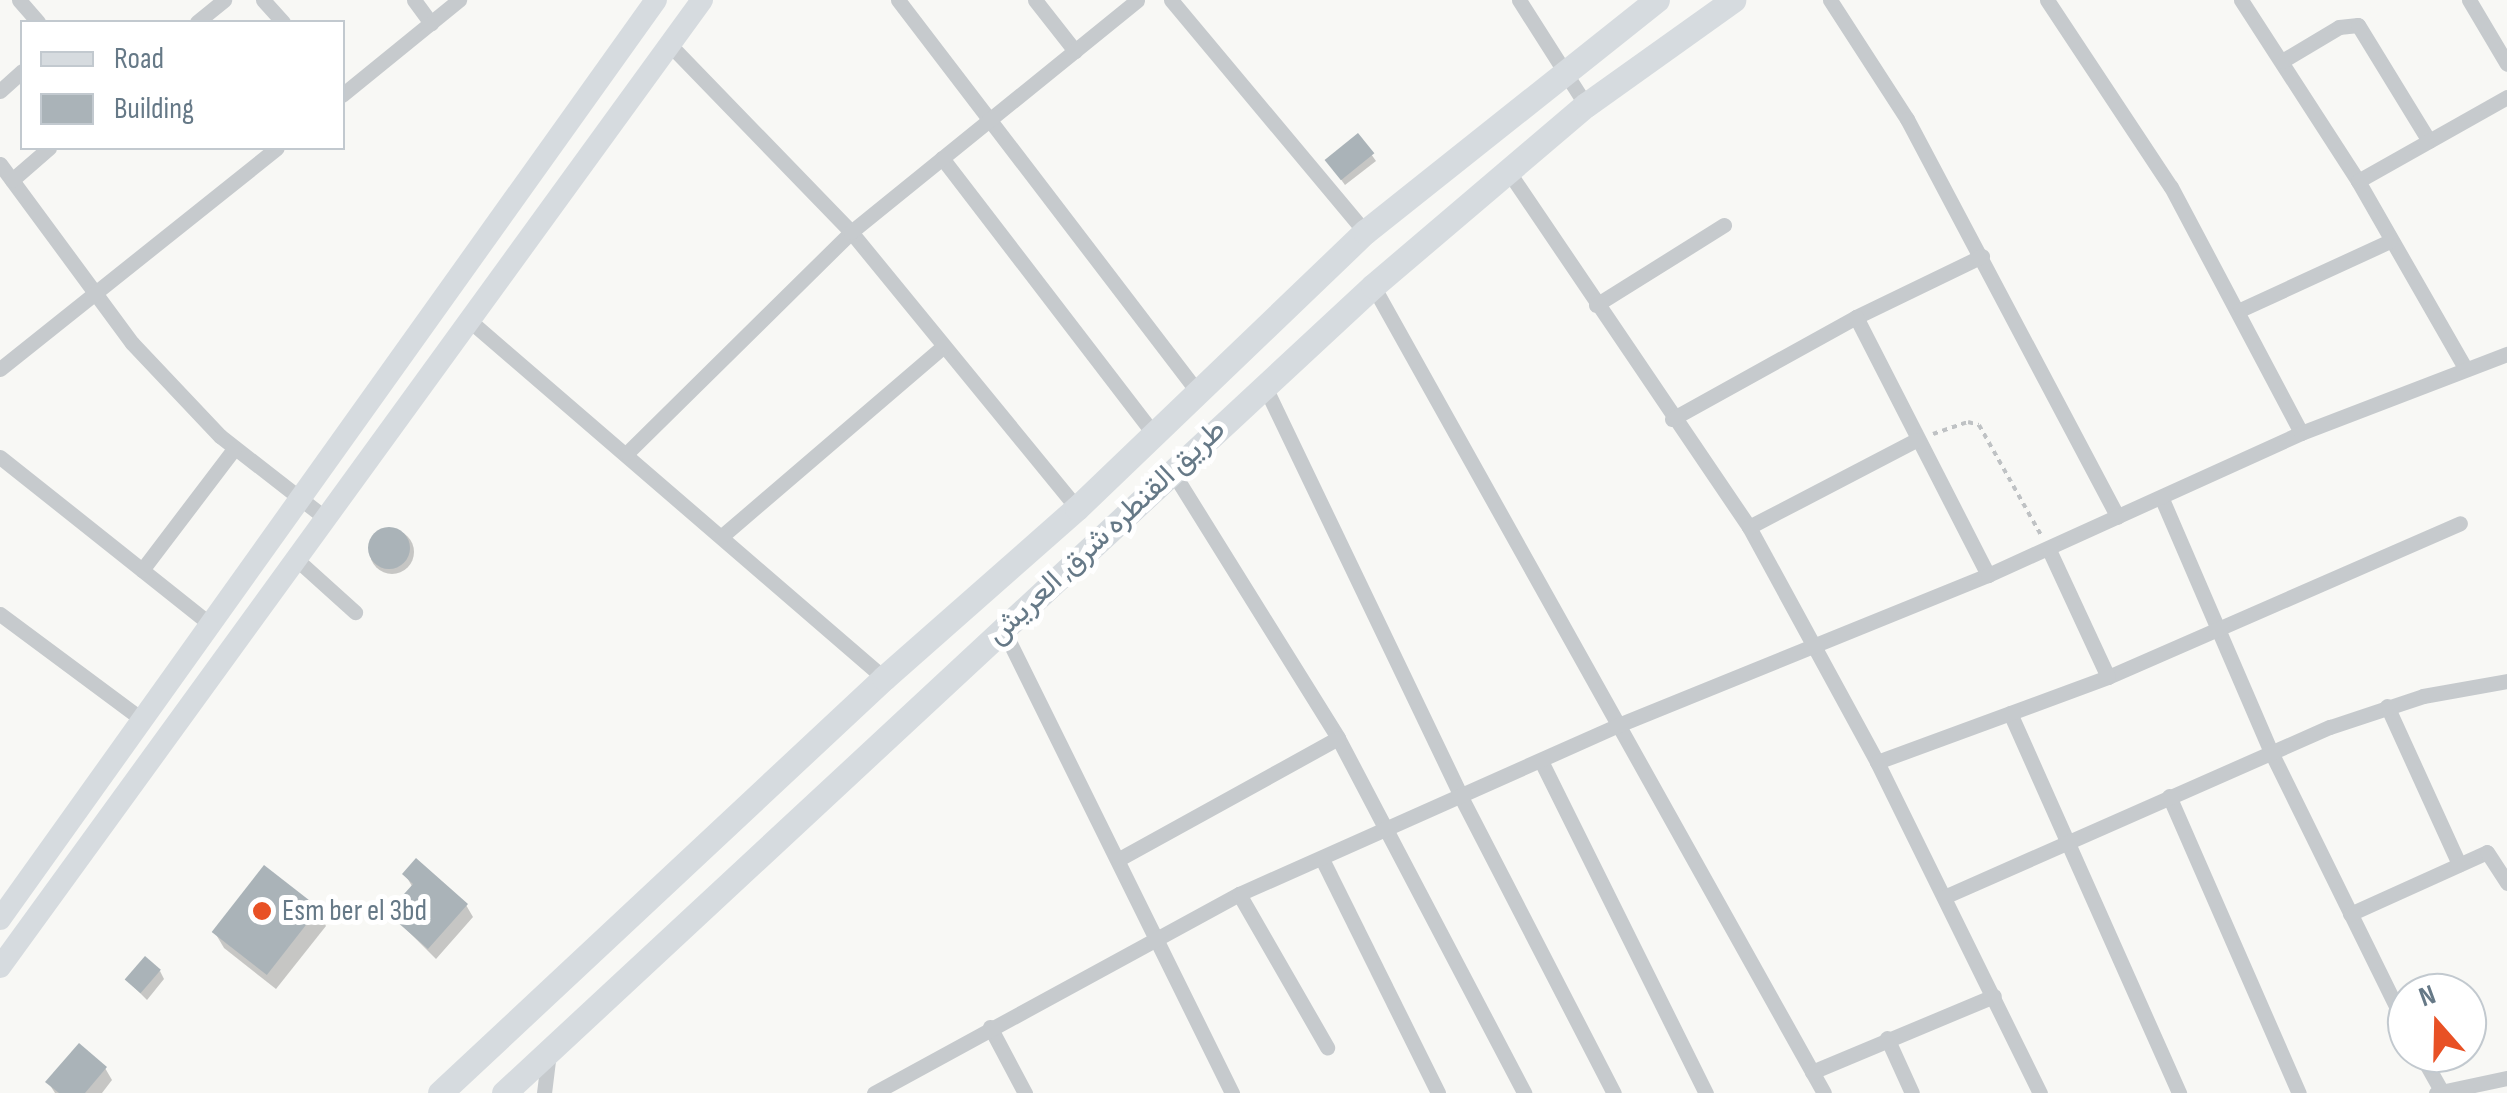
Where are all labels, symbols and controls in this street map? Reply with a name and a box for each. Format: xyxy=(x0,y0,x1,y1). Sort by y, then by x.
legend xyxy=(20,20,345,150)
text: Road xyxy=(114,41,164,77)
text: Building xyxy=(114,91,194,127)
street label: طريق القنطره شرق, العريش xyxy=(979,412,1233,652)
place label: Esm ber el 3bd xyxy=(282,893,427,929)
marker: Esm ber el 3bd xyxy=(251,900,273,922)
north arrow xyxy=(2387,973,2487,1073)
text: N xyxy=(2415,978,2440,1014)

